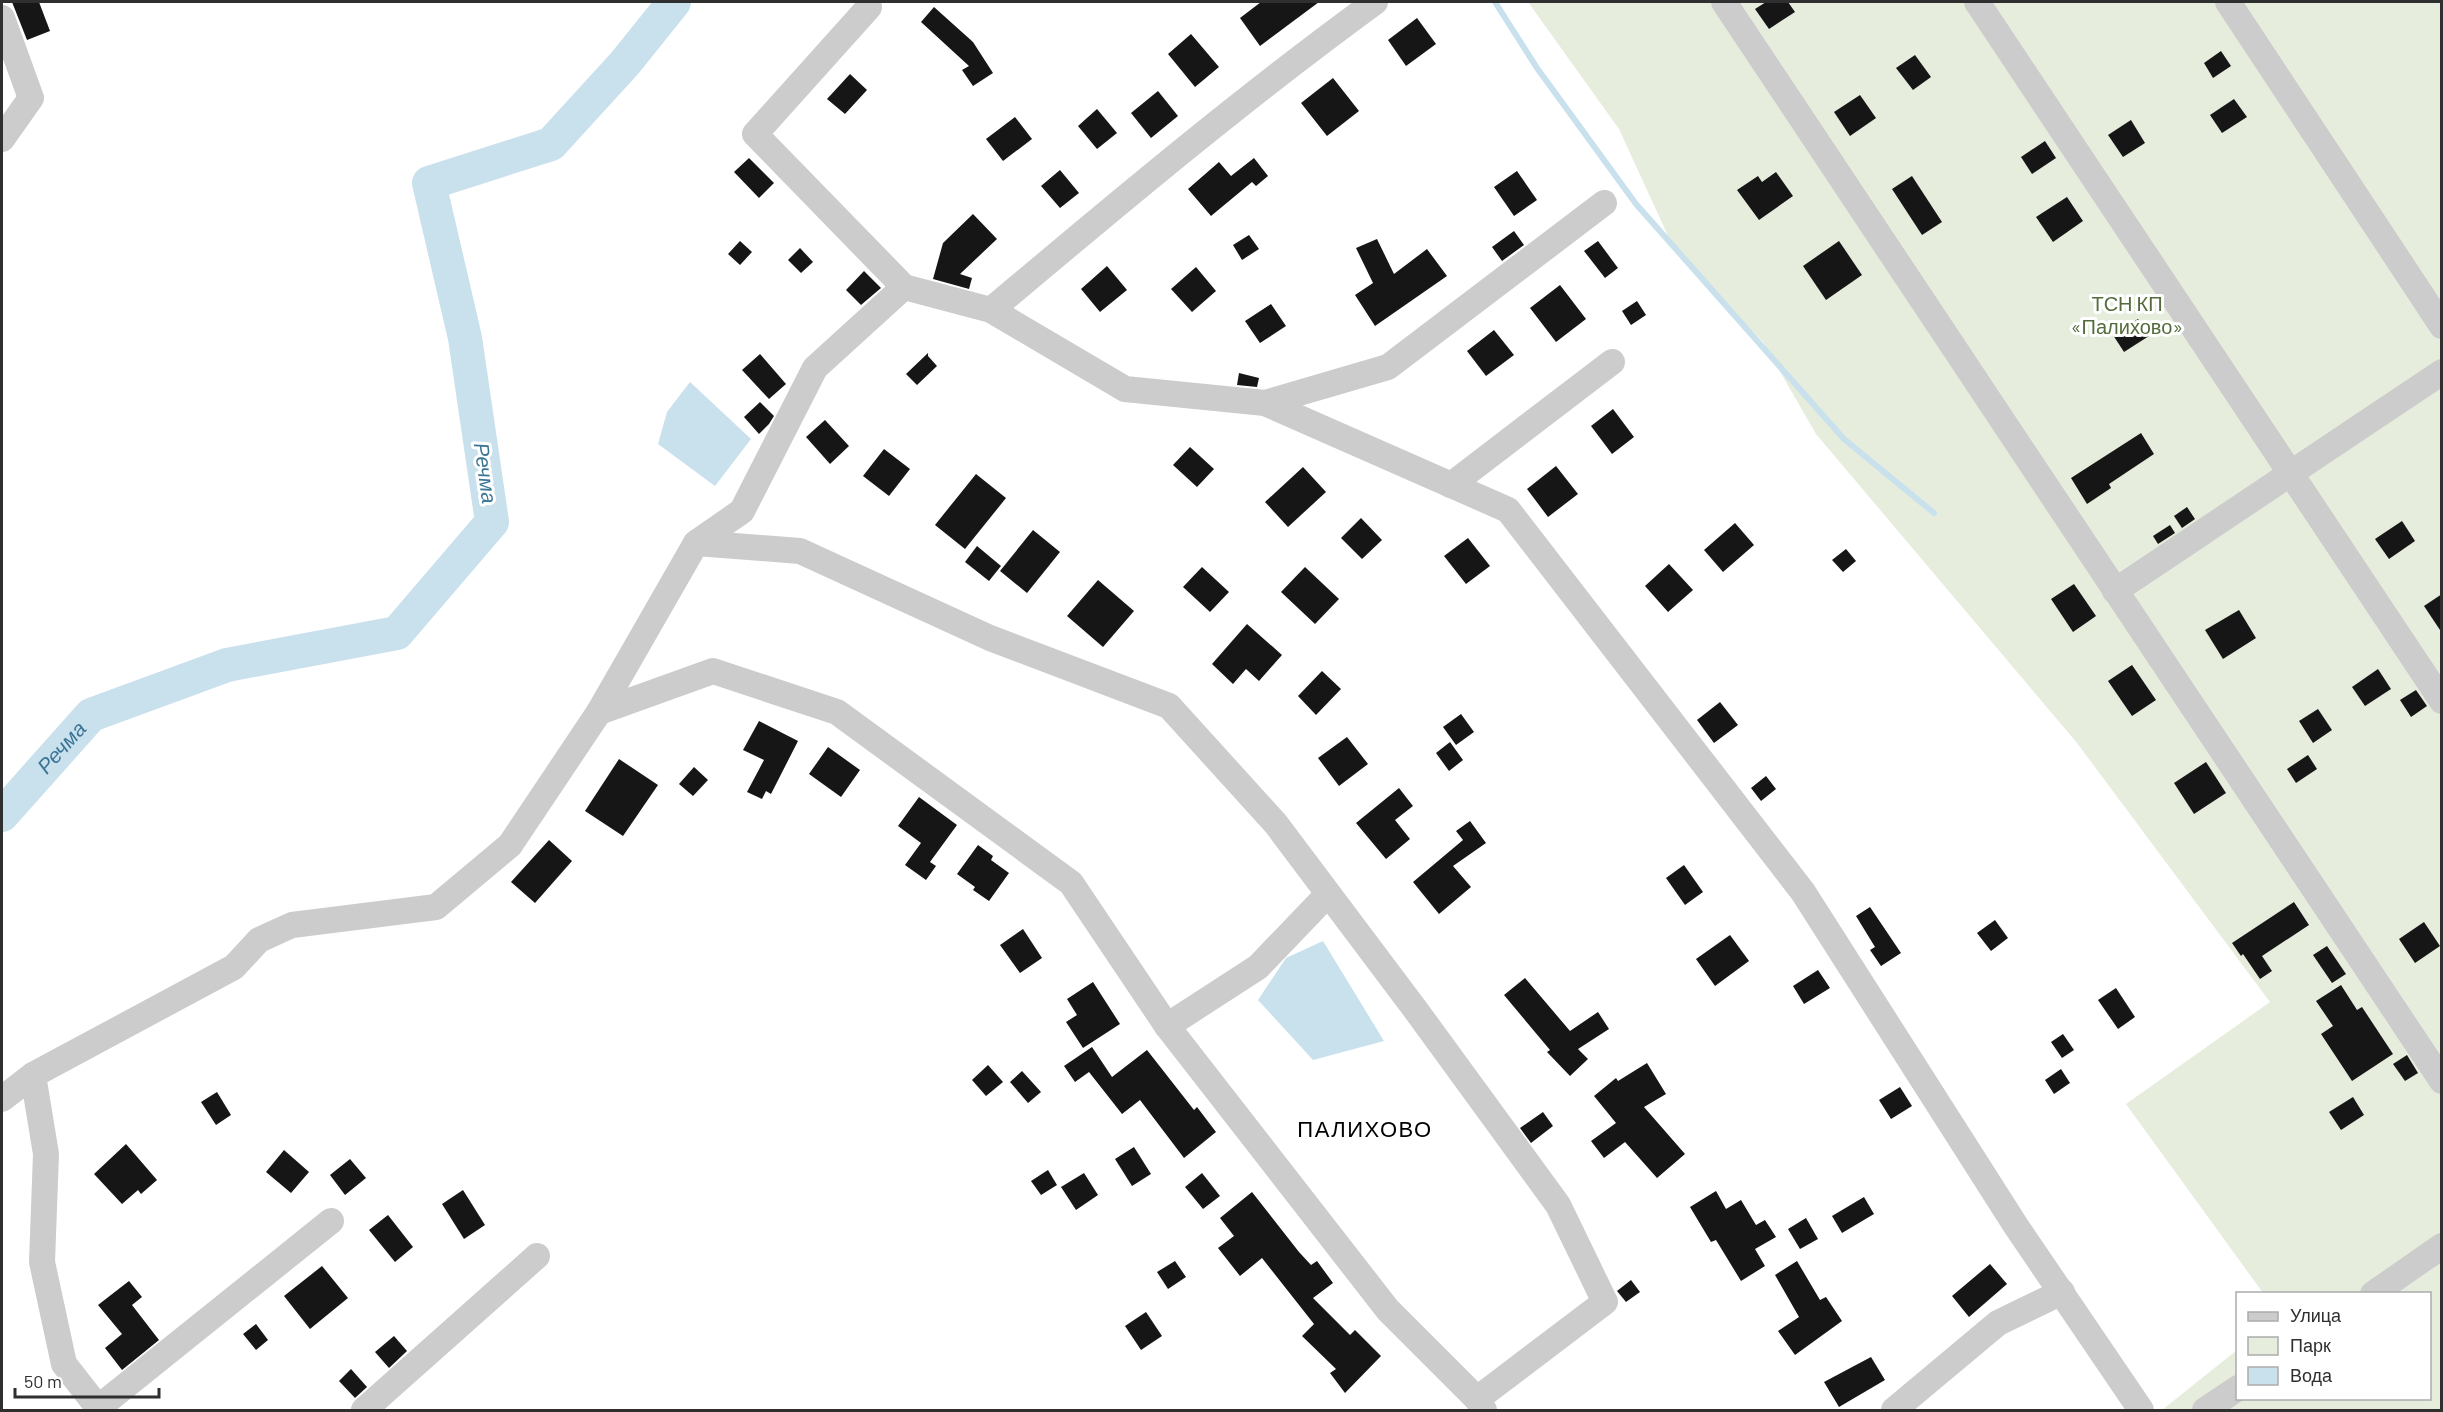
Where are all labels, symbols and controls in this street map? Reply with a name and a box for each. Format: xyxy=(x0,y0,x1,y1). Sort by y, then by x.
park label: ТСН КП «Палихово» xyxy=(2071,291,2183,338)
water label: Речма xyxy=(470,441,503,505)
water label: Речма xyxy=(31,716,90,778)
district label: ПАЛИХОВО xyxy=(1297,1115,1433,1141)
legend xyxy=(2236,1292,2431,1400)
text: Улица xyxy=(2290,1304,2342,1326)
text: Парк xyxy=(2290,1334,2331,1356)
scale bar xyxy=(15,1361,159,1399)
text: Вода xyxy=(2290,1364,2333,1386)
text: 50 m xyxy=(24,1370,62,1392)

